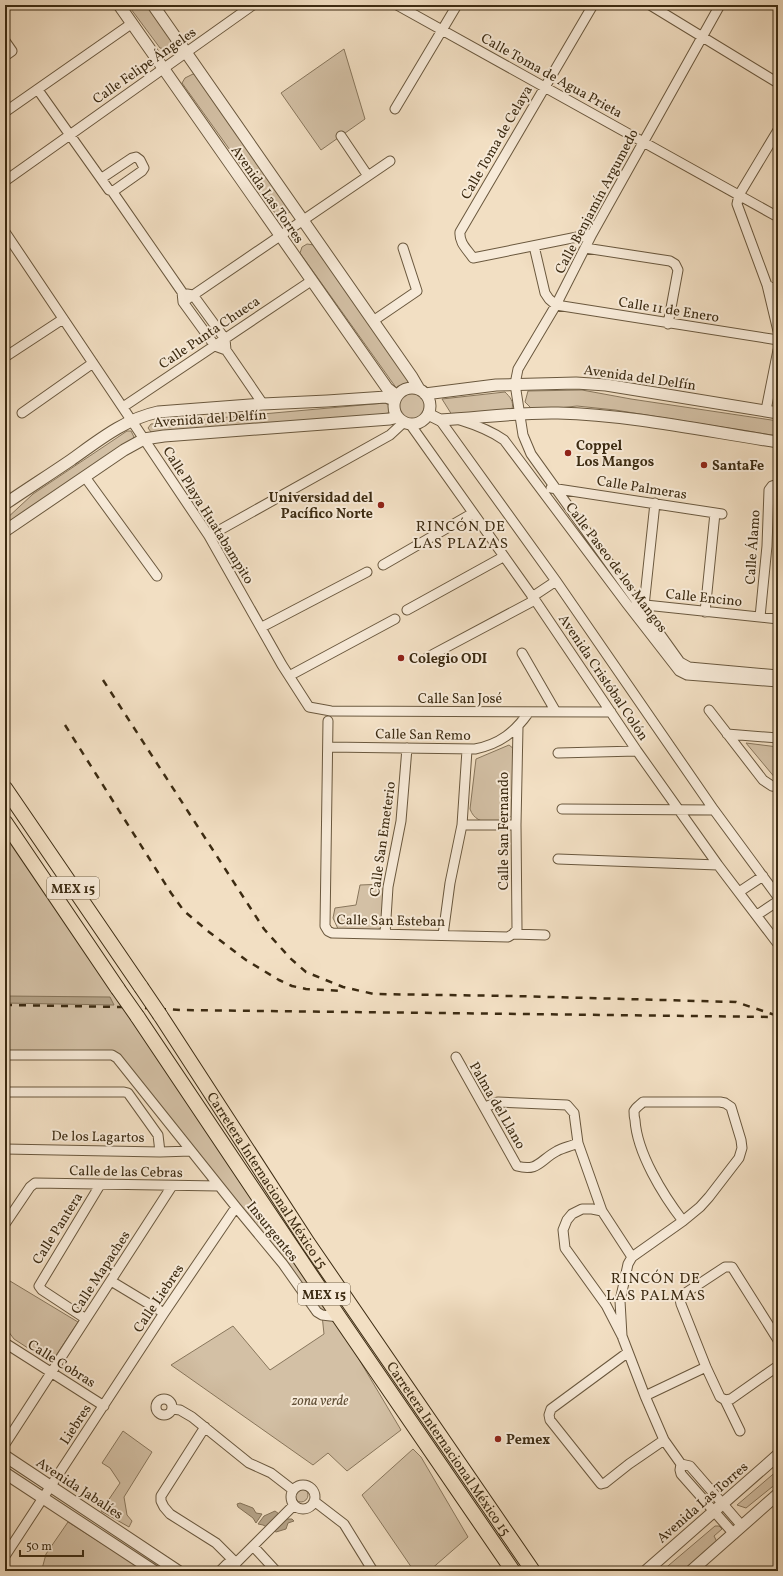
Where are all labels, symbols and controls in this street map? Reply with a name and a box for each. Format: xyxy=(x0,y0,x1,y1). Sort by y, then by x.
street label: Calle Felipe Ángeles xyxy=(89,23,200,109)
street label: Calle Toma de Agua Prieta xyxy=(477,29,625,123)
street label: Calle Toma de Celaya xyxy=(457,82,538,203)
street label: Calle Benjamín Argumedo xyxy=(551,126,644,277)
street label: Avenida Las Torres xyxy=(226,142,308,248)
street label: Calle Punta Chueca xyxy=(156,292,264,374)
street label: Calle 11 de Enero xyxy=(617,293,720,328)
street label: Avenida del Delfín xyxy=(582,361,697,396)
street label: Avenida del Delfín xyxy=(153,406,267,433)
place label: Coppel Los Mangos xyxy=(576,437,654,472)
street label: Calle Playa Huatabampito xyxy=(158,443,258,588)
marker: Coppel Los Mangos xyxy=(563,448,573,458)
place label: SantaFe xyxy=(712,457,764,476)
marker: SantaFe xyxy=(699,460,709,470)
street label: Calle Palmeras xyxy=(595,472,688,505)
place label: Universidad del Pacífico Norte xyxy=(269,489,373,524)
street label: Calle Paseo de los Mangos xyxy=(560,499,671,637)
marker: Universidad del Pacífico Norte xyxy=(376,500,386,510)
street label: Calle Álamo xyxy=(741,509,766,585)
district label: RINCÓN DE LAS PLAZAS xyxy=(413,517,509,555)
street label: Calle Encino xyxy=(665,585,743,612)
street label: Avenida Cristóbal Colón xyxy=(553,611,652,745)
place label: Colegio ODI xyxy=(409,650,487,669)
marker: Colegio ODI xyxy=(396,653,406,663)
street label: Calle San José xyxy=(418,690,503,709)
street label: Calle San Remo xyxy=(375,725,471,746)
street label: Calle San Fernando xyxy=(495,772,514,890)
street label: Calle San Emeterio xyxy=(366,780,401,898)
road number: MEX 15 xyxy=(47,877,99,899)
street label: Calle San Esteban xyxy=(337,911,445,932)
street label: Palma del Llano xyxy=(464,1059,529,1153)
street label: Carretera Internacional México 15 xyxy=(202,1089,331,1273)
street label: De los Lagartos xyxy=(51,1127,145,1148)
street label: Calle de las Cebras xyxy=(69,1162,183,1183)
street label: Calle Pantera xyxy=(29,1189,88,1268)
street label: Insurgentes xyxy=(242,1198,302,1266)
street label: Calle Mapaches xyxy=(67,1227,135,1318)
street label: Calle Liebres xyxy=(129,1261,189,1337)
district label: RINCÓN DE LAS PALMAS xyxy=(606,1269,706,1307)
road number: MEX 15 xyxy=(298,1283,350,1305)
street label: Calle Cobras xyxy=(24,1336,99,1393)
street label: Carretera Internacional México 15 xyxy=(381,1358,514,1540)
park label: zona verde xyxy=(291,1392,348,1411)
street label: Liebres xyxy=(56,1401,96,1449)
place label: Pemex xyxy=(506,1431,550,1450)
marker: Pemex xyxy=(493,1434,503,1444)
street label: Avenida Jabalíes xyxy=(32,1454,126,1525)
street label: Avenida Las Torres xyxy=(653,1458,753,1548)
scale bar xyxy=(20,1532,83,1558)
text: 50 m xyxy=(26,1539,52,1555)

